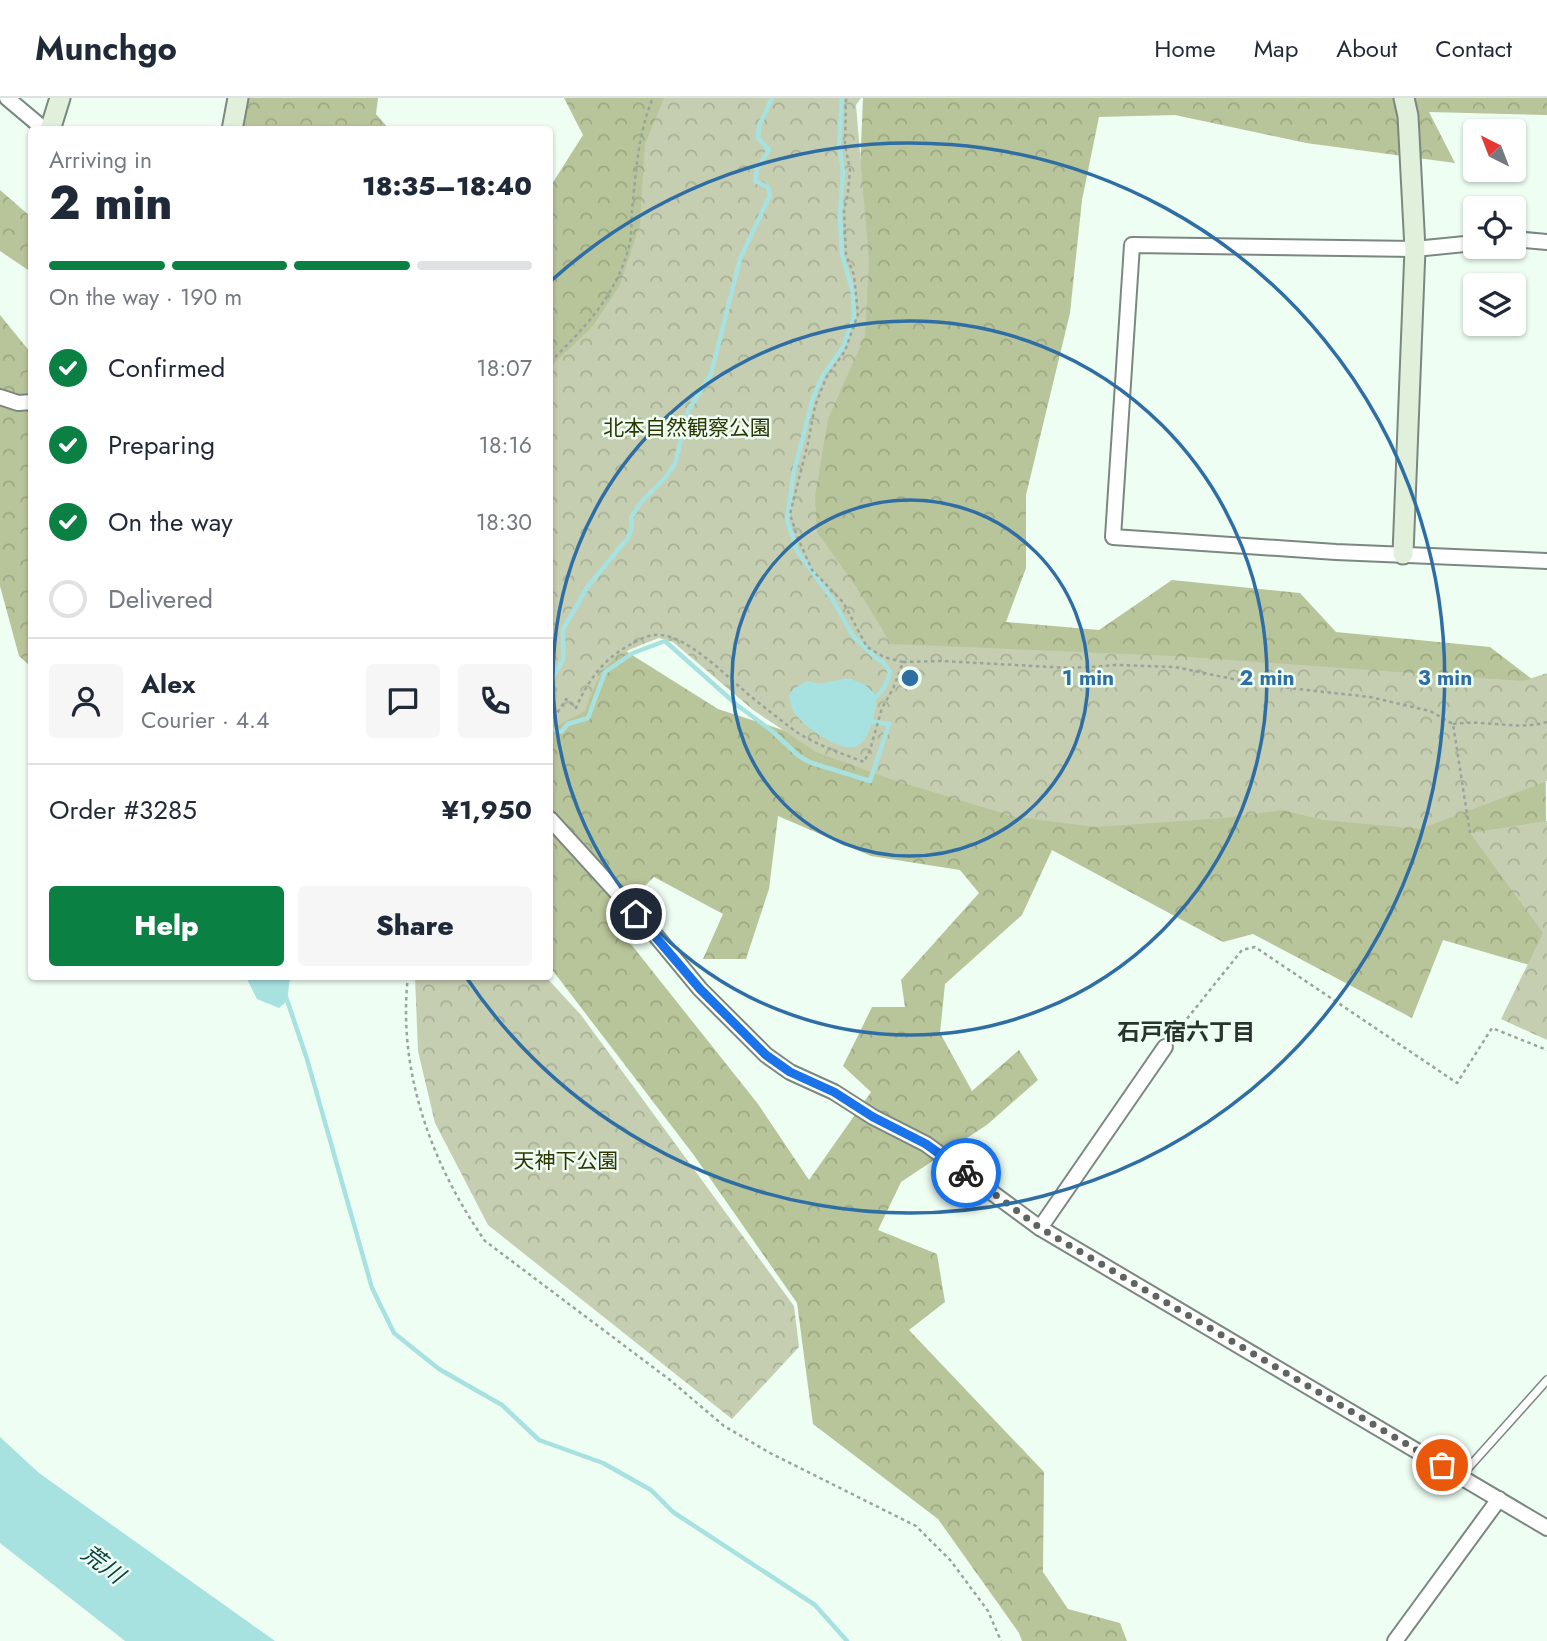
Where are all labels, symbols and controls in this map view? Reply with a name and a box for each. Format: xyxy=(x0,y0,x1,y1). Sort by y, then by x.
text: Munchgo xyxy=(35,25,177,72)
text: Home xyxy=(1154,31,1216,66)
text: Map xyxy=(1254,31,1298,66)
text: About xyxy=(1336,31,1397,66)
text: Contact xyxy=(1435,31,1512,66)
north arrow xyxy=(1463,119,1526,182)
map controls xyxy=(1463,119,1526,336)
text: Arriving in xyxy=(49,143,152,177)
text: 18:35–18:40 xyxy=(362,167,532,205)
text: 2 min xyxy=(49,170,173,236)
button: locate xyxy=(1463,196,1526,259)
button: layers xyxy=(1463,273,1526,336)
text: On the way · 190 m xyxy=(49,280,242,314)
icon: check xyxy=(49,349,87,387)
text: Confirmed xyxy=(108,349,225,387)
text: 18:07 xyxy=(476,351,532,385)
park label: 北本自然観察公園 xyxy=(603,413,771,443)
icon: check xyxy=(49,426,87,464)
text: Preparing xyxy=(108,426,215,464)
text: 18:16 xyxy=(479,428,532,462)
icon: check xyxy=(49,503,87,541)
text: On the way xyxy=(108,503,233,541)
text: 18:30 xyxy=(476,505,532,539)
text: Delivered xyxy=(108,580,213,618)
text: 1 min xyxy=(1062,663,1114,693)
text: 2 min xyxy=(1239,663,1295,693)
text: 3 min xyxy=(1418,663,1472,693)
button: person xyxy=(49,664,123,738)
button: chat xyxy=(366,664,440,738)
button: phone xyxy=(458,664,532,738)
text: Alex xyxy=(141,665,195,703)
centre of rings xyxy=(898,666,922,690)
text: Courier · 4.4 xyxy=(141,703,269,737)
text: Order #3285 xyxy=(49,791,197,829)
text: ¥1,950 xyxy=(442,791,532,829)
pin xyxy=(606,884,666,944)
button: Help xyxy=(49,886,284,966)
button: Share xyxy=(298,886,532,966)
icon: home xyxy=(617,895,655,933)
district label: 石戸宿六丁目 xyxy=(1117,1015,1255,1049)
courier xyxy=(931,1138,1001,1208)
park label: 天神下公園 xyxy=(514,1146,619,1176)
icon: bike xyxy=(947,1154,985,1192)
pin xyxy=(1412,1435,1472,1495)
icon: bag xyxy=(1423,1446,1461,1484)
water label: 荒川 xyxy=(74,1537,134,1593)

